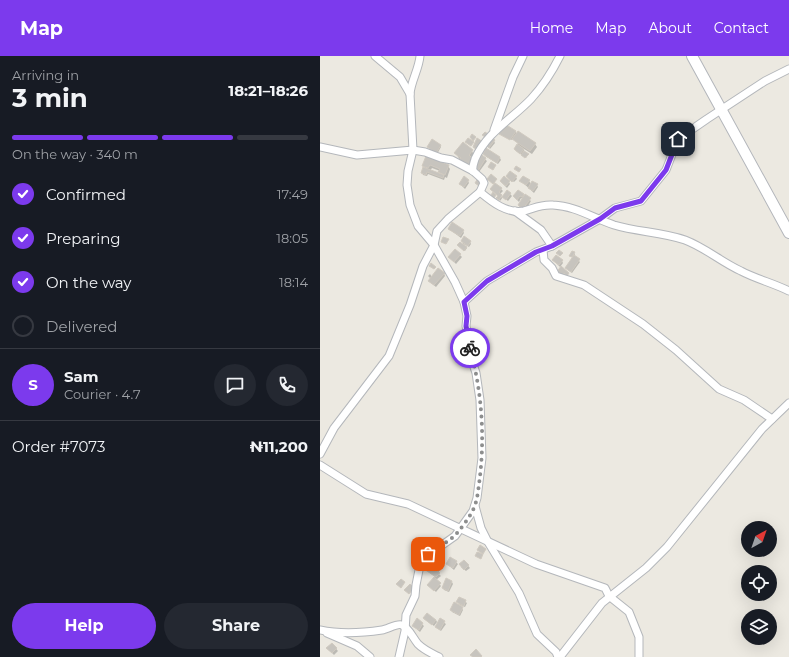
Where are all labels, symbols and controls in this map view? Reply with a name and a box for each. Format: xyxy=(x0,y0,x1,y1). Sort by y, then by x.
text: Map xyxy=(20,17,63,40)
text: Home xyxy=(530,19,573,37)
text: Map xyxy=(595,19,626,37)
text: About xyxy=(648,19,692,37)
text: Contact xyxy=(714,19,769,37)
text: Arriving in xyxy=(12,67,79,83)
text: 18:21–18:26 xyxy=(228,81,308,100)
text: 3 min xyxy=(12,82,88,114)
pin xyxy=(661,122,695,156)
icon: home xyxy=(667,128,689,150)
text: On the way · 340 m xyxy=(12,146,138,162)
icon: check xyxy=(12,183,34,205)
text: Confirmed xyxy=(46,185,126,204)
text: 17:49 xyxy=(277,186,308,202)
icon: check xyxy=(12,227,34,249)
text: Preparing xyxy=(46,229,121,248)
text: 18:05 xyxy=(276,230,308,246)
icon: check xyxy=(12,271,34,293)
text: On the way xyxy=(46,273,131,292)
text: 18:14 xyxy=(279,274,308,290)
text: Delivered xyxy=(46,317,118,336)
courier xyxy=(450,328,490,368)
icon: bike xyxy=(459,337,481,359)
button: chat xyxy=(214,364,256,406)
button: phone xyxy=(266,364,308,406)
text: Sam xyxy=(64,367,99,386)
text: S xyxy=(28,375,38,394)
text: Courier · 4.7 xyxy=(64,386,141,402)
text: Order #7073 xyxy=(12,437,106,456)
text: ₦11,200 xyxy=(249,437,308,456)
north arrow xyxy=(741,521,777,557)
map controls xyxy=(741,521,777,645)
pin xyxy=(411,537,445,571)
icon: bag xyxy=(417,543,439,565)
button: locate xyxy=(741,565,777,601)
button: Help xyxy=(12,603,156,649)
button: Share xyxy=(164,603,308,649)
button: layers xyxy=(741,609,777,645)

